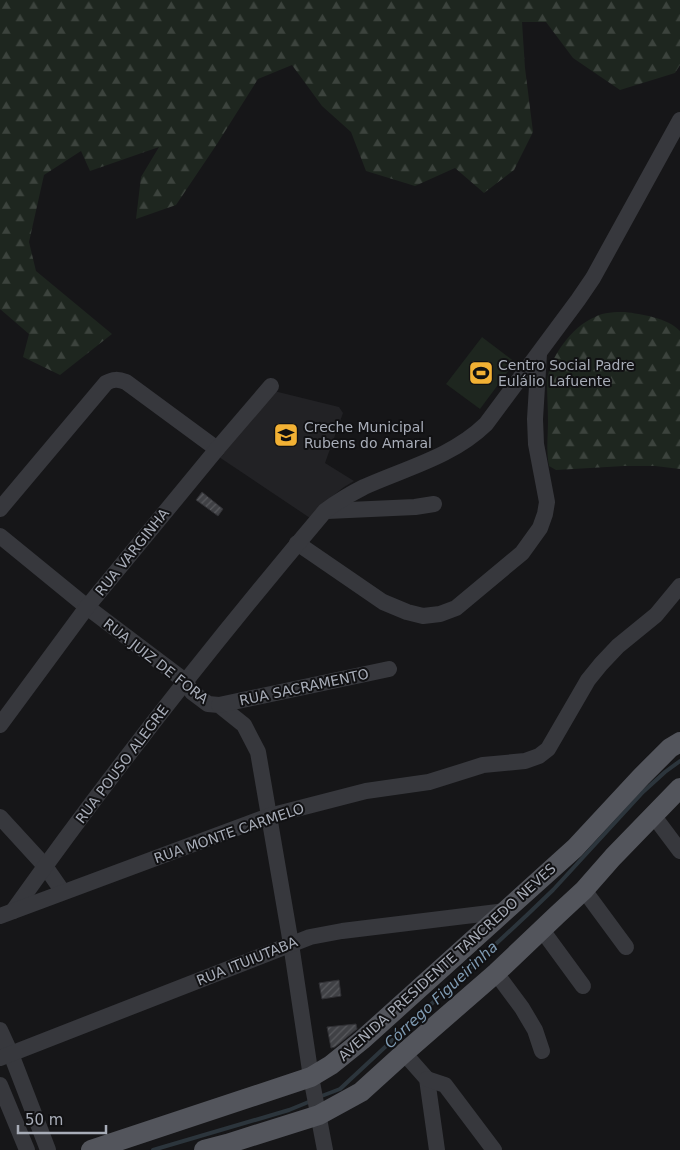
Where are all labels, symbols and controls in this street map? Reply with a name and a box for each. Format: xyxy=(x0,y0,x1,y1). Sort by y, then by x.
place label: Centro Social Padre Eulálio Lafuente xyxy=(498,357,635,389)
sports icon: Centro Social Padre Eulálio Lafuente xyxy=(468,360,494,386)
place label: Creche Municipal Rubens do Amaral xyxy=(304,419,432,451)
school or university icon: Creche Municipal Rubens do Amaral xyxy=(273,422,299,448)
street label: RUA VARGINHA xyxy=(92,505,172,599)
street label: RUA JUIZ DE FORA xyxy=(100,615,212,707)
street label: RUA SACRAMENTO xyxy=(238,665,370,709)
street label: RUA POUSO ALEGRE xyxy=(72,702,172,826)
street label: RUA MONTE CARMELO xyxy=(152,800,306,866)
street label: AVENIDA PRESIDENTE TANCREDO NEVES xyxy=(335,860,559,1064)
street label: RUA ITUIUTABA xyxy=(194,933,300,989)
water label: Córrego Figueirinha xyxy=(381,938,501,1052)
scale bar xyxy=(18,1102,105,1134)
text: 50 m xyxy=(25,1111,63,1129)

